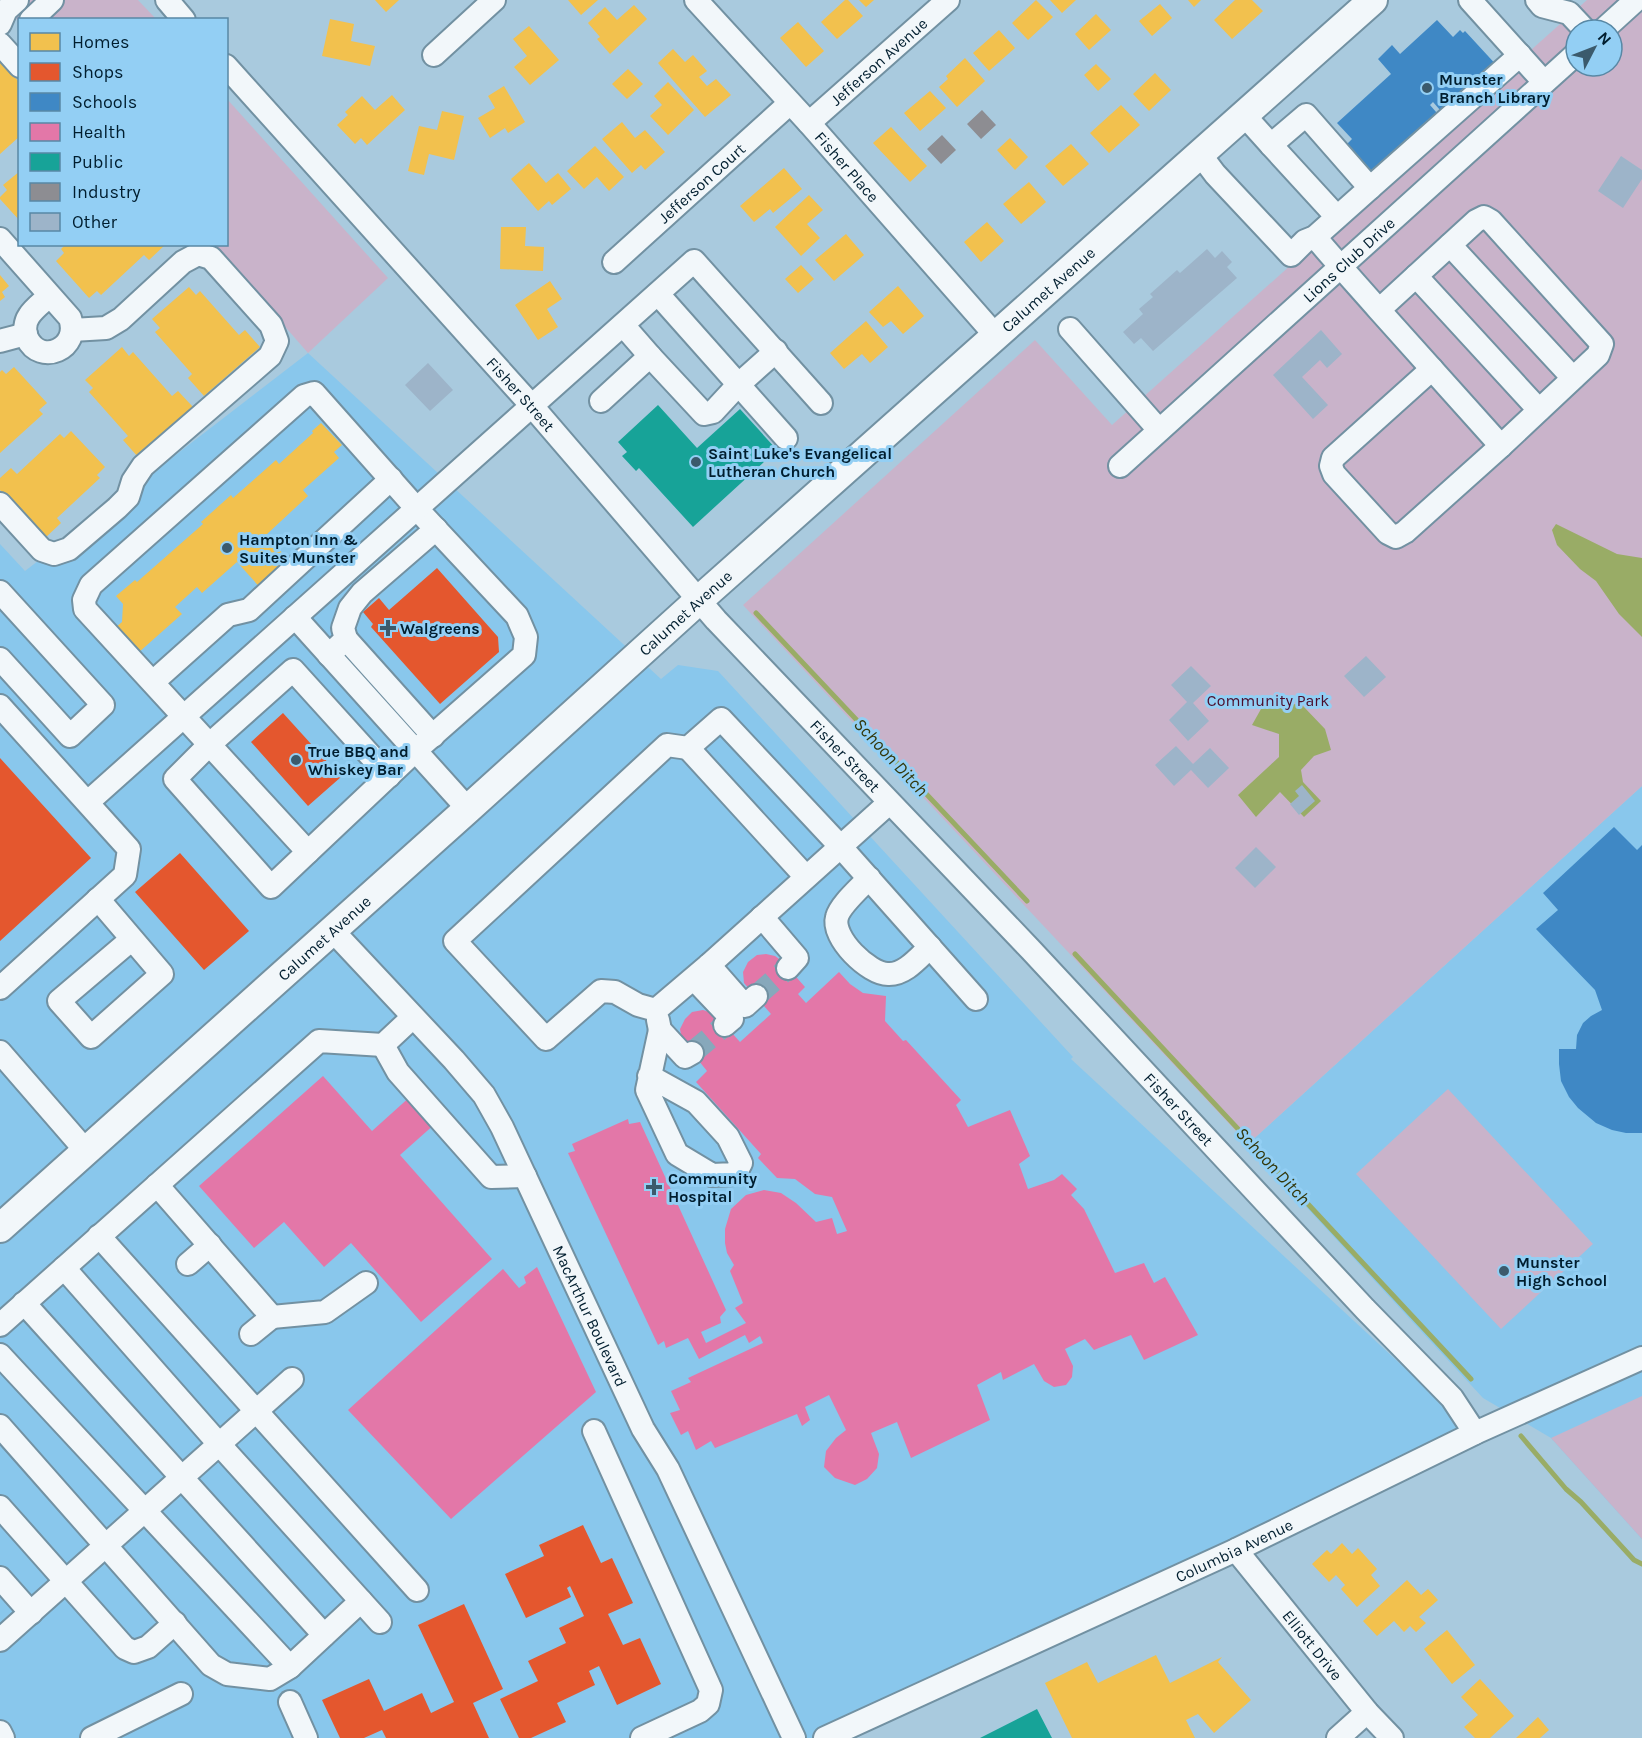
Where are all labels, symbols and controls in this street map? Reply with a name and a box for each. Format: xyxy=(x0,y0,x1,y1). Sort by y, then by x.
street label: Jefferson Avenue xyxy=(827,14,931,110)
legend xyxy=(18,18,228,246)
north arrow xyxy=(1564,18,1624,78)
text: N xyxy=(1594,28,1616,49)
text: Homes xyxy=(72,31,129,53)
text: Shops xyxy=(72,61,124,83)
place label: Munster Branch Library xyxy=(1439,70,1550,107)
marker: Munster Branch Library xyxy=(1420,81,1434,95)
text: Schools xyxy=(72,91,137,113)
text: Health xyxy=(72,121,126,143)
street label: Fisher Place xyxy=(811,128,883,206)
street label: Jefferson Court xyxy=(655,139,749,227)
text: Public xyxy=(72,151,123,173)
text: Industry xyxy=(72,181,141,203)
text: Other xyxy=(72,211,117,233)
street label: Lions Club Drive xyxy=(1299,213,1399,306)
street label: Calumet Avenue xyxy=(998,243,1099,336)
street label: Fisher Street xyxy=(482,353,558,435)
place label: Saint Luke's Evangelical Lutheran Church xyxy=(708,444,892,481)
marker: Saint Luke's Evangelical Lutheran Church xyxy=(689,455,703,469)
place label: Hampton Inn & Suites Munster xyxy=(239,530,358,567)
marker: Hampton Inn & Suites Munster xyxy=(220,541,234,555)
street label: Calumet Avenue xyxy=(635,566,736,660)
place label: Walgreens xyxy=(400,619,480,638)
marker: Walgreens xyxy=(381,621,395,635)
park label: Community Park xyxy=(1207,691,1329,710)
water label: Schoon Ditch xyxy=(849,713,933,801)
street label: Fisher Street xyxy=(806,716,884,796)
place label: True BBQ and Whiskey Bar xyxy=(308,742,409,779)
marker: True BBQ and Whiskey Bar xyxy=(289,753,303,767)
street label: Calumet Avenue xyxy=(274,892,375,985)
street label: Fisher Street xyxy=(1140,1069,1217,1150)
water label: Schoon Ditch xyxy=(1231,1122,1315,1210)
place label: Community Hospital xyxy=(668,1169,757,1206)
marker: Community Hospital xyxy=(645,1178,663,1196)
street label: MacArthur Boulevard xyxy=(549,1242,631,1390)
place label: Munster High School xyxy=(1516,1253,1608,1290)
marker: Munster High School xyxy=(1497,1264,1511,1278)
street label: Columbia Avenue xyxy=(1173,1515,1296,1586)
street label: Elliott Drive xyxy=(1278,1606,1346,1684)

